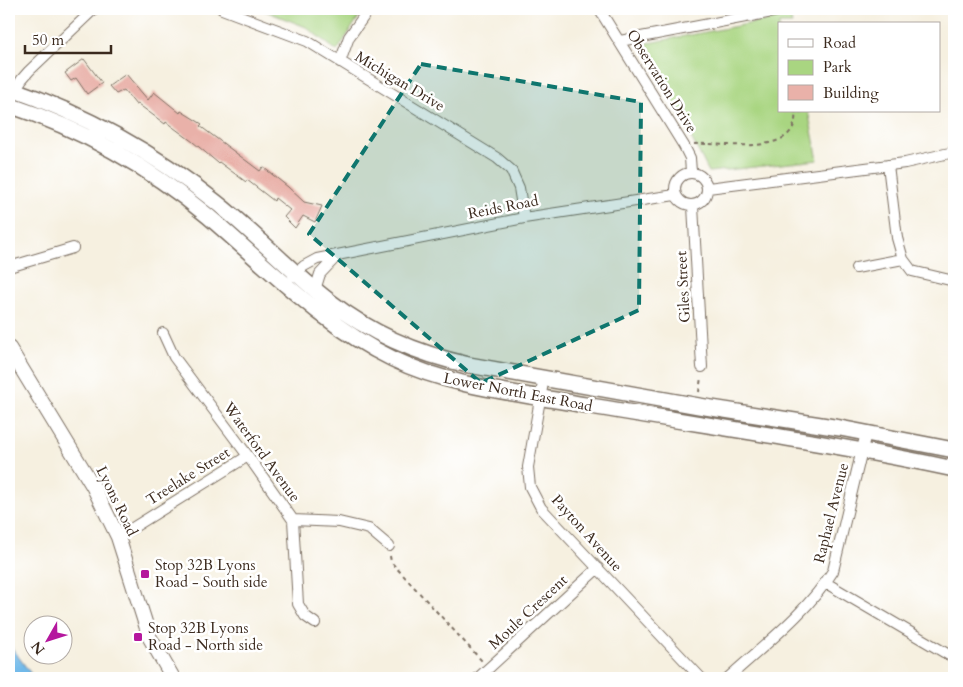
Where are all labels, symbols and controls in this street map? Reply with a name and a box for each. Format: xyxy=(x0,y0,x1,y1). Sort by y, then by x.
scale bar xyxy=(25,22,111,54)
legend xyxy=(778,22,940,112)
street label: Observation Drive xyxy=(622,26,702,137)
text: 50 m xyxy=(32,30,64,50)
text: Road xyxy=(823,33,856,53)
street label: Michigan Drive xyxy=(351,46,449,116)
text: Park xyxy=(823,57,852,77)
text: Building xyxy=(823,83,879,103)
street label: Reids Road xyxy=(466,190,540,224)
street label: Giles Street xyxy=(671,250,695,323)
street label: Lower North East Road xyxy=(442,368,594,416)
street label: Waterford Avenue xyxy=(218,397,305,506)
street label: Treelake Street xyxy=(142,442,234,510)
street label: Raphael Avenue xyxy=(809,460,853,565)
street label: Lyons Road xyxy=(91,463,143,539)
street label: Payton Avenue xyxy=(547,490,627,576)
place label: Stop 32B Lyons Road - South side xyxy=(155,555,268,592)
marker: Stop 32B Lyons Road - South side xyxy=(139,568,151,580)
street label: Moule Crescent xyxy=(484,570,572,654)
north arrow xyxy=(22,614,72,664)
place label: Stop 32B Lyons Road - North side xyxy=(148,618,263,655)
marker: Stop 32B Lyons Road - North side xyxy=(132,631,144,643)
text: N xyxy=(27,637,49,659)

